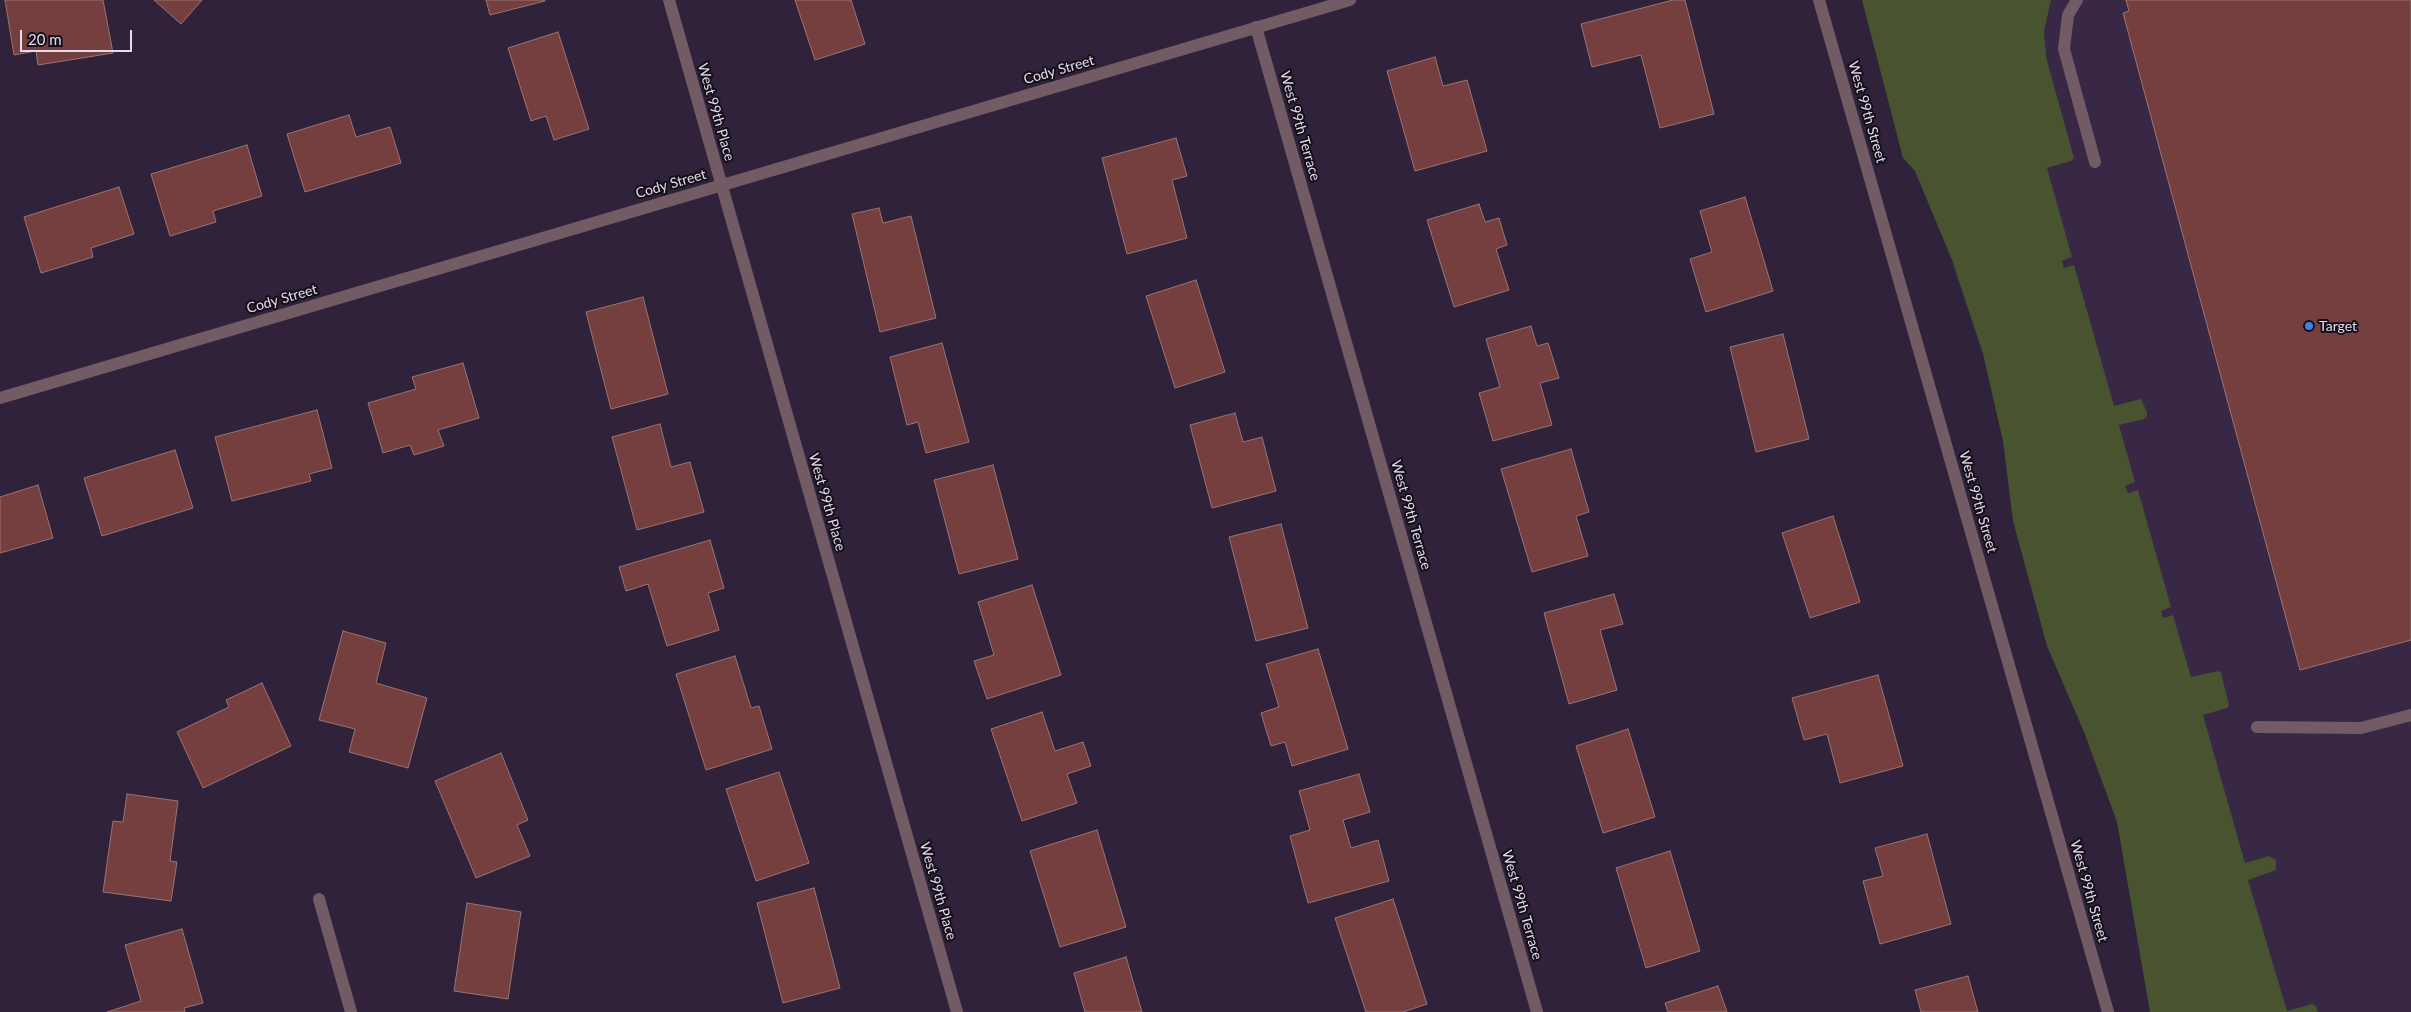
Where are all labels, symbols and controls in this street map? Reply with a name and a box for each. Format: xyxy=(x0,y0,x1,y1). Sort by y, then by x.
scale bar xyxy=(22,20,135,52)
text: 20 m xyxy=(28,30,62,48)
street label: Cody Street xyxy=(1022,52,1096,88)
street label: West 99th Street xyxy=(1844,59,1890,165)
street label: West 99th Place xyxy=(694,61,738,163)
street label: West 99th Terrace xyxy=(1276,69,1324,183)
street label: Cody Street xyxy=(634,166,708,202)
street label: Cody Street xyxy=(245,281,319,317)
place label: Target xyxy=(2319,318,2357,334)
marker: Target xyxy=(2303,320,2315,332)
street label: West 99th Street xyxy=(1955,449,2001,555)
street label: West 99th Place xyxy=(805,451,849,553)
street label: West 99th Terrace xyxy=(1387,458,1435,572)
street label: West 99th Street xyxy=(2066,838,2112,944)
street label: West 99th Place xyxy=(916,840,960,942)
street label: West 99th Terrace xyxy=(1498,848,1546,962)

